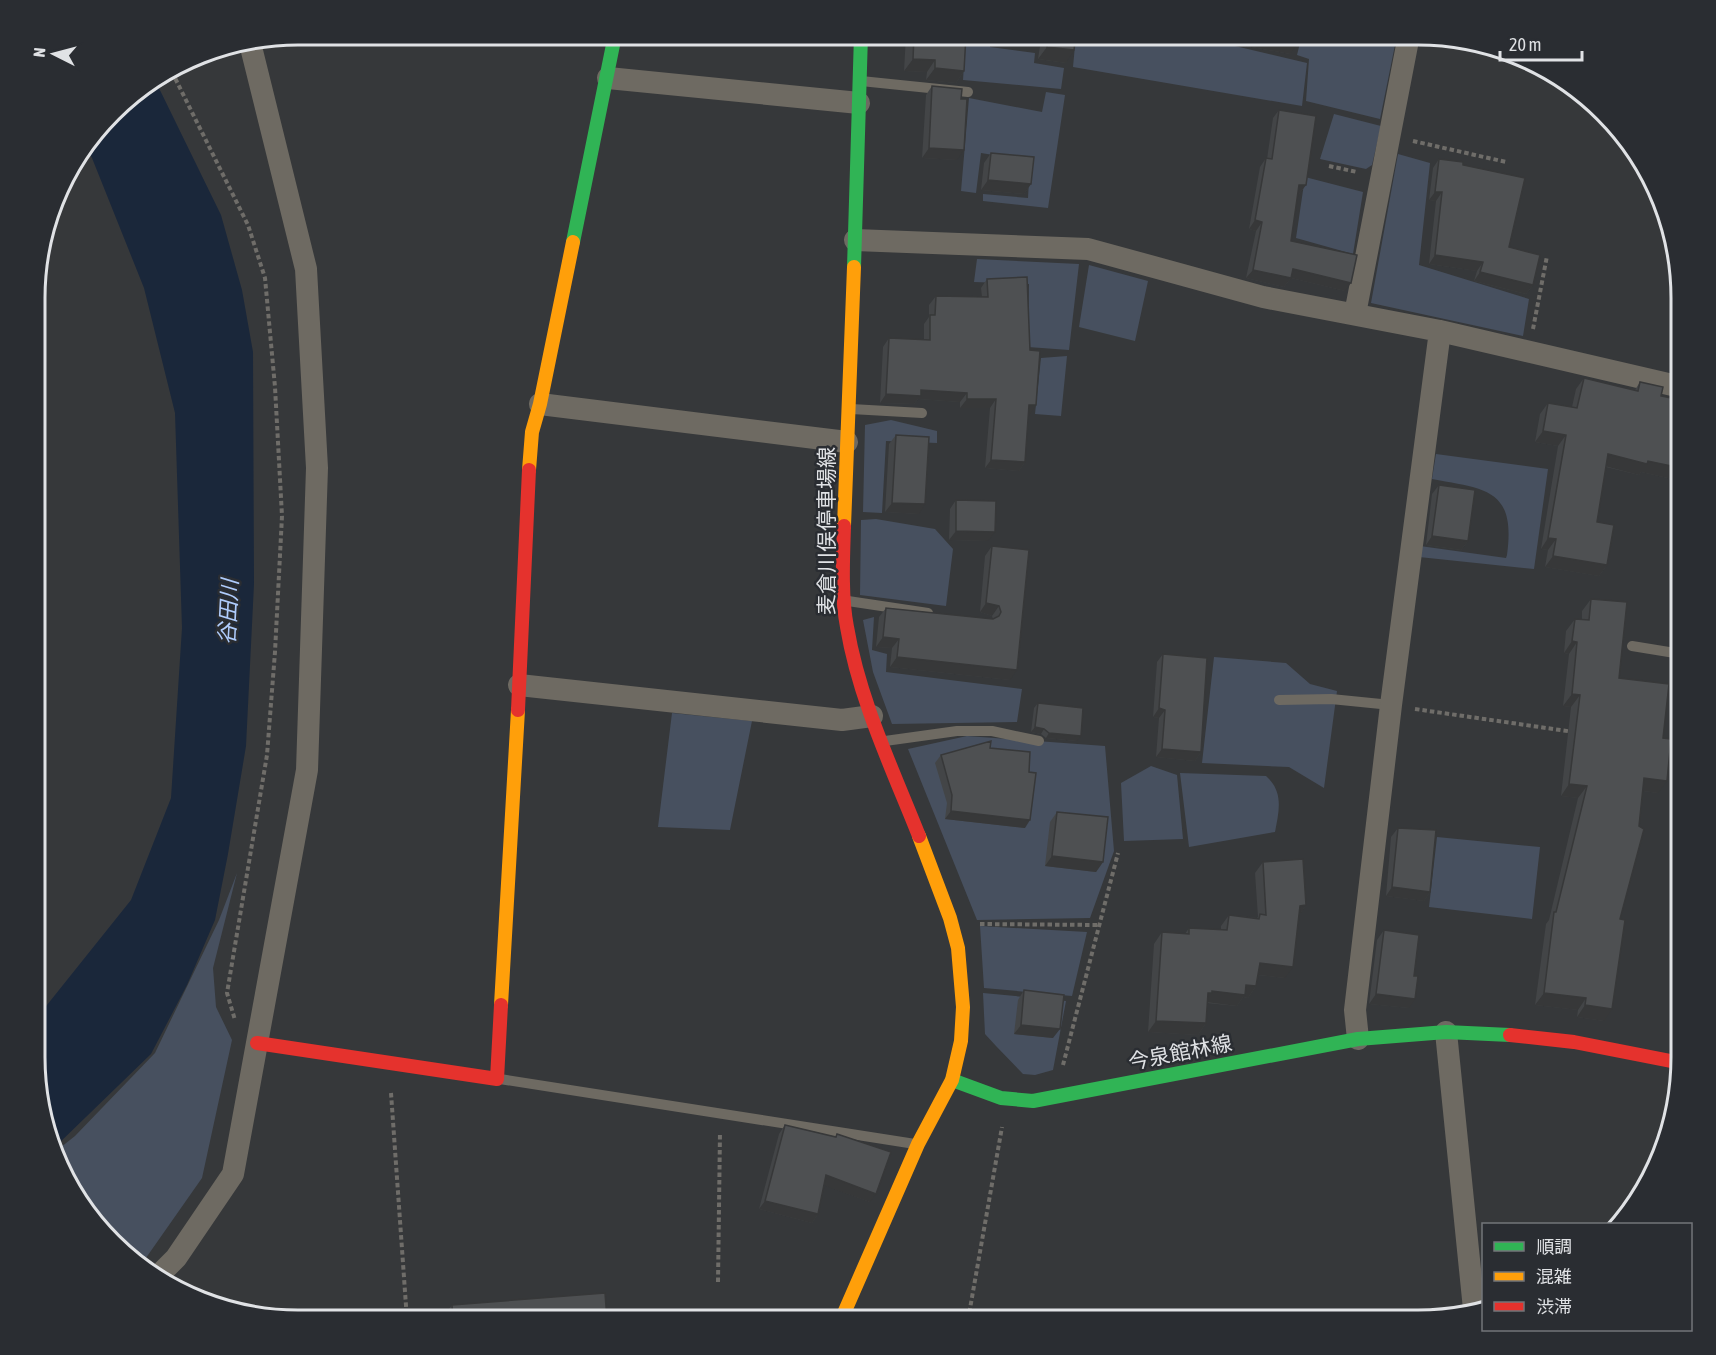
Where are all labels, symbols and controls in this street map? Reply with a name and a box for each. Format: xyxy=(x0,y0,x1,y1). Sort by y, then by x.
north arrow xyxy=(24,24,84,84)
scale bar xyxy=(1500,24,1582,62)
text: 20 m xyxy=(1509,34,1541,55)
text: N xyxy=(30,47,49,58)
street label: 麦倉川俣停車場線 xyxy=(814,447,838,615)
water label: 谷田川 xyxy=(213,576,243,646)
street label: 今泉館林線 xyxy=(1126,1030,1234,1074)
legend xyxy=(1482,1223,1692,1331)
text: 順調 xyxy=(1536,1236,1572,1257)
text: 混雑 xyxy=(1536,1266,1572,1287)
text: 渋滞 xyxy=(1536,1296,1572,1317)

